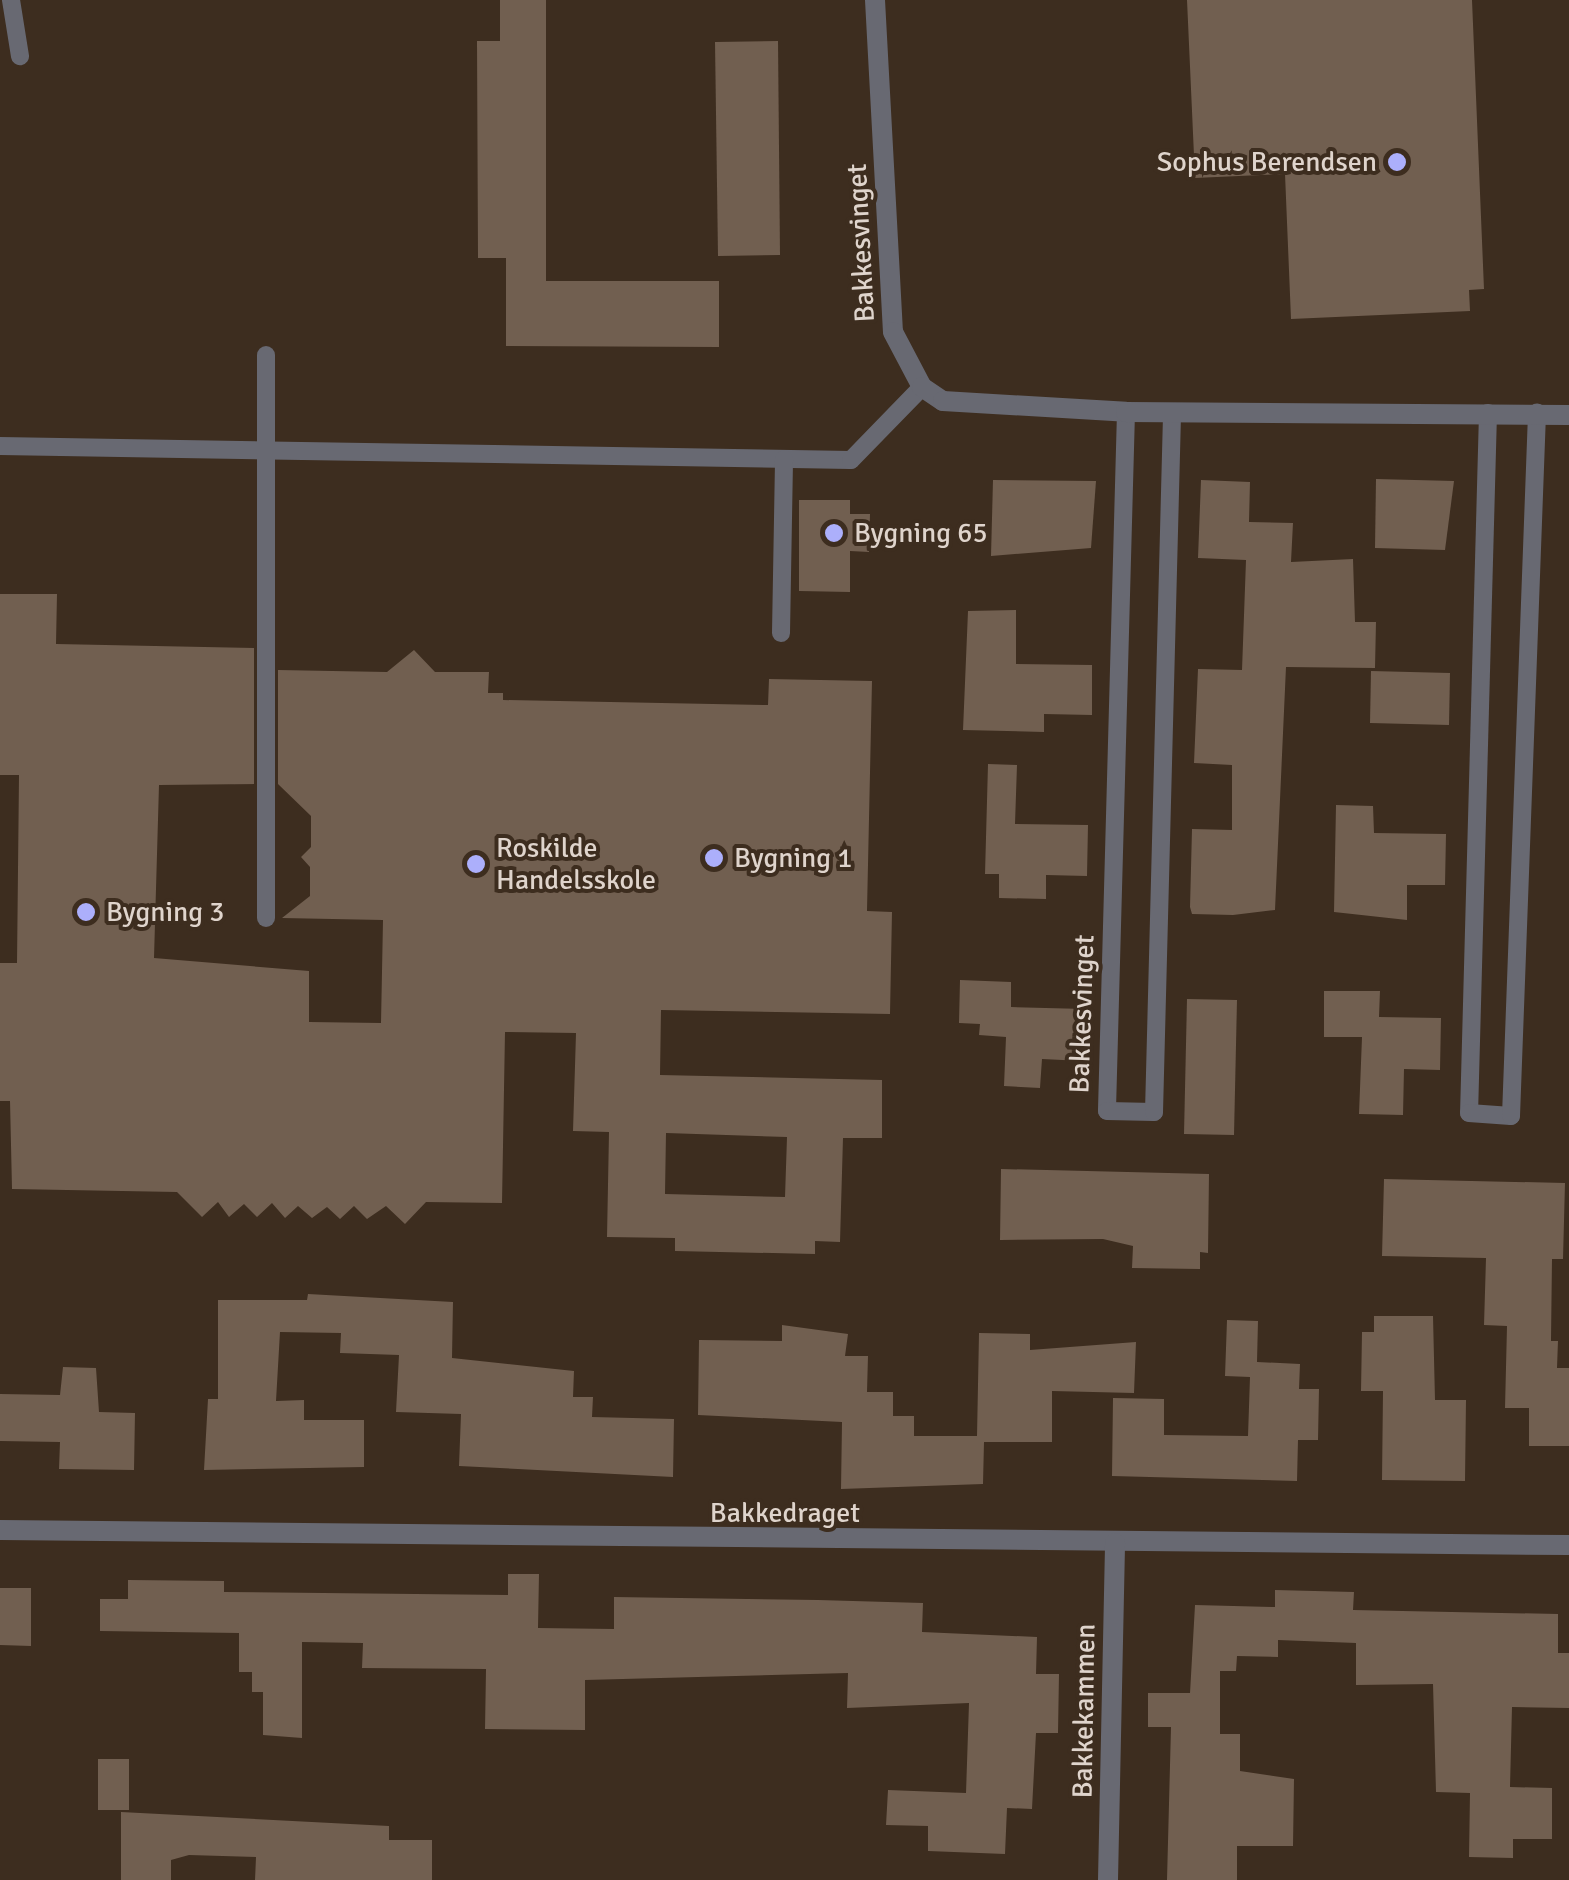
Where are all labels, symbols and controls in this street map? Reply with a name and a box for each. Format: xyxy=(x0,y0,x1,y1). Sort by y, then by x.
place label: Sophus Berendsen xyxy=(1157,145,1377,179)
marker: Sophus Berendsen xyxy=(1386,151,1408,173)
street label: Bakkesvinget xyxy=(840,163,882,323)
place label: Bygning 65 xyxy=(854,516,988,550)
marker: Bygning 65 xyxy=(823,522,845,544)
place label: Roskilde Handelsskole xyxy=(496,831,656,897)
place label: Bygning 1 xyxy=(734,841,852,875)
marker: Bygning 1 xyxy=(703,847,725,869)
marker: Roskilde Handelsskole xyxy=(465,853,487,875)
place label: Bygning 3 xyxy=(106,895,224,929)
marker: Bygning 3 xyxy=(75,901,97,923)
street label: Bakkesvinget xyxy=(1062,934,1102,1094)
street label: Bakkedraget xyxy=(710,1496,860,1530)
street label: Bakkekammen xyxy=(1066,1623,1102,1799)

